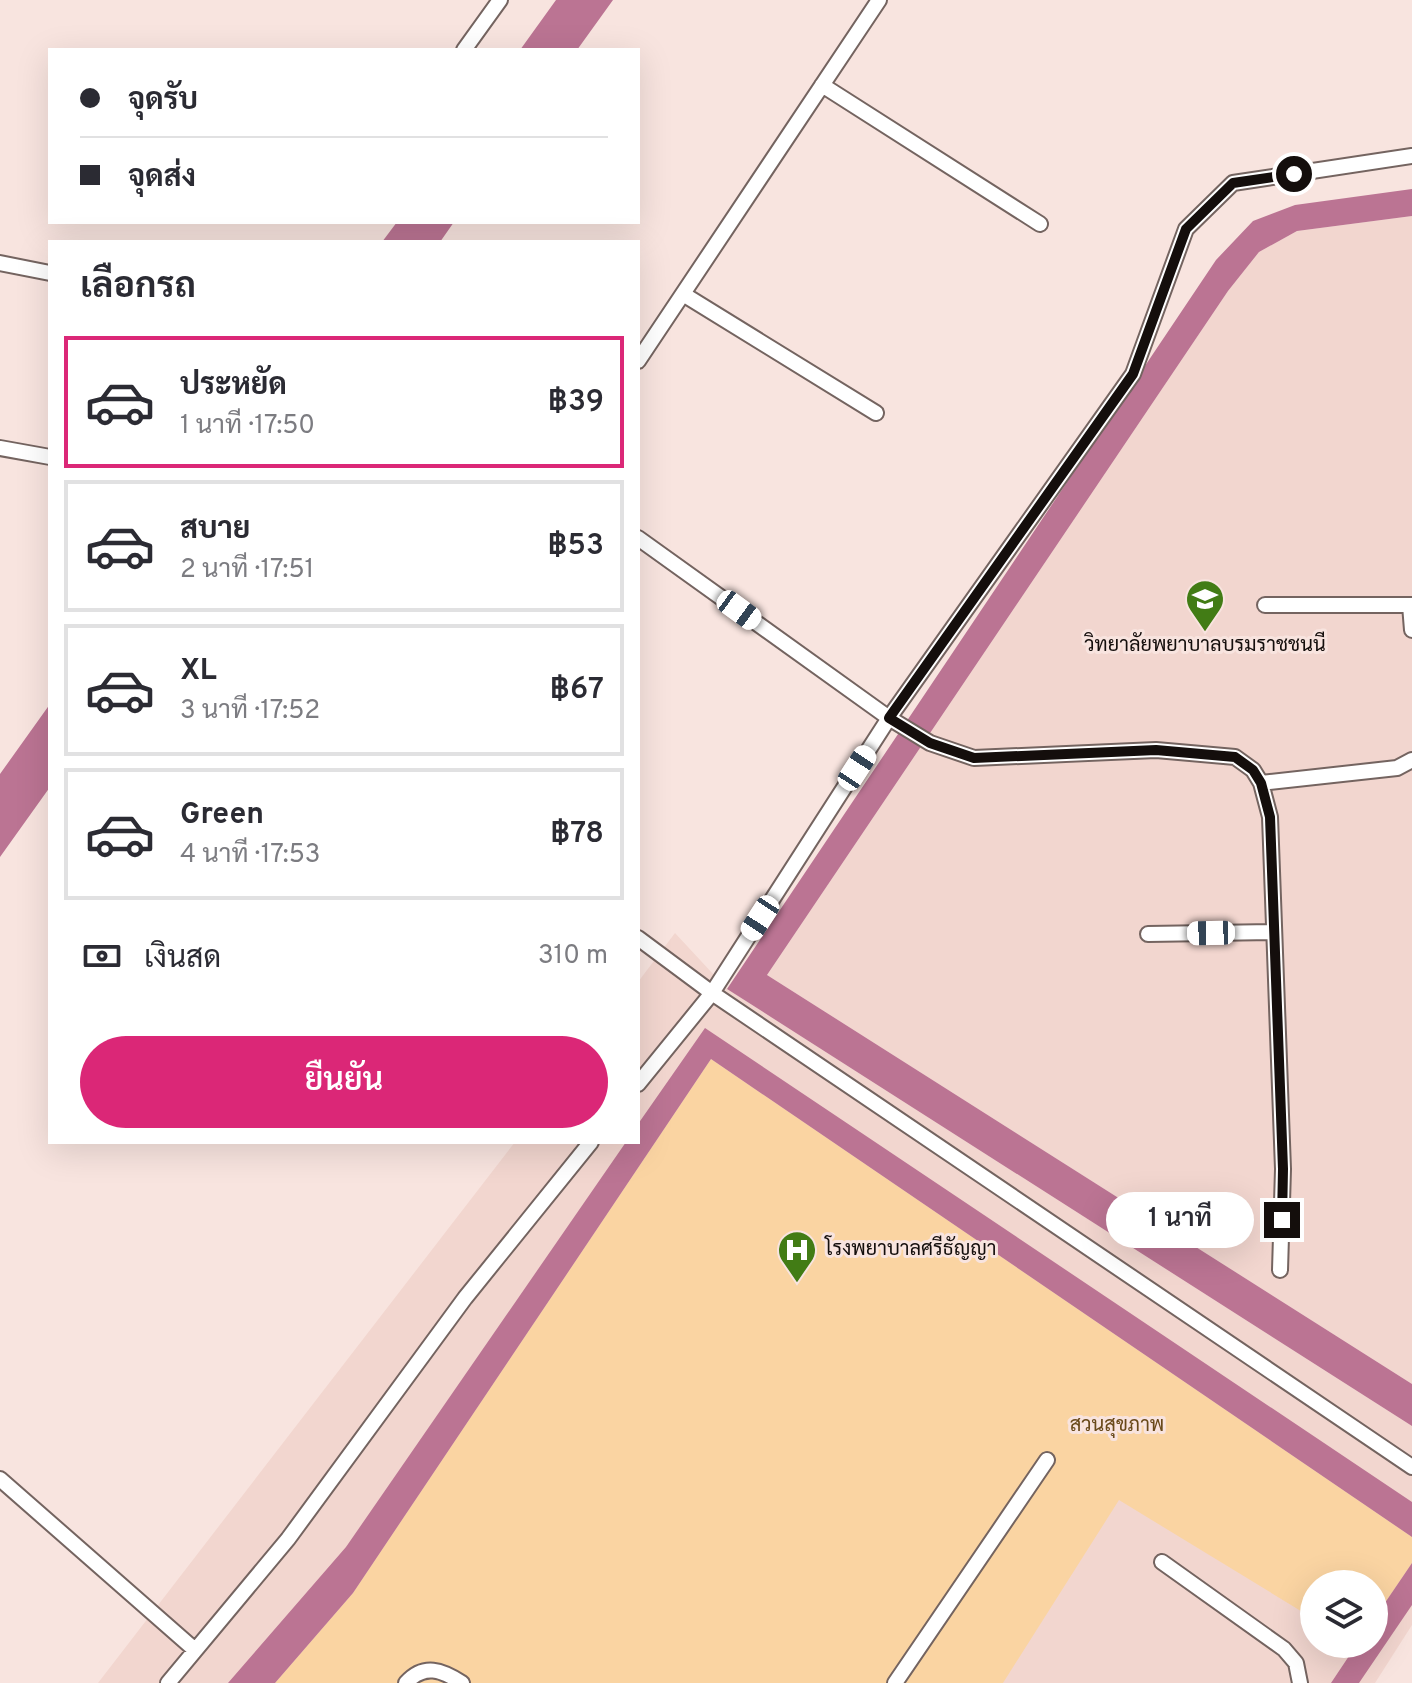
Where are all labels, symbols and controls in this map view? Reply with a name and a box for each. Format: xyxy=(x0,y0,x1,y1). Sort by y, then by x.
text: จุดรับ xyxy=(128,83,198,120)
route start xyxy=(1276,156,1312,192)
text: จุดส่ง xyxy=(128,160,196,197)
text: เลือกรถ xyxy=(80,265,196,311)
icon: car xyxy=(84,366,156,438)
text: ประหยัด xyxy=(180,368,287,405)
text: ฿39 xyxy=(548,384,604,421)
text: 1 นาที · 17:50 xyxy=(180,410,315,443)
icon: car xyxy=(84,510,156,582)
text: สบาย xyxy=(180,512,250,549)
text: ฿53 xyxy=(547,528,604,565)
text: 2 นาที · 17:51 xyxy=(180,554,314,587)
school or university icon: วิทยาลัยพยาบาลบรมราชชนนี xyxy=(1184,578,1226,633)
car xyxy=(713,586,765,634)
place label: วิทยาลัยพยาบาลบรมราชชนนี xyxy=(1083,631,1326,659)
text: XL xyxy=(180,653,217,690)
icon: car xyxy=(84,654,156,726)
text: ฿67 xyxy=(550,672,604,709)
text: 3 นาที · 17:52 xyxy=(180,695,320,728)
car xyxy=(834,741,880,795)
text: Green xyxy=(180,797,264,834)
icon: car xyxy=(84,798,156,870)
text: ฿78 xyxy=(550,816,604,853)
text: 4 นาที · 17:53 xyxy=(180,839,321,872)
car xyxy=(737,891,783,945)
car xyxy=(1187,921,1235,945)
icon: cash xyxy=(80,934,124,978)
text: 310 m xyxy=(538,940,608,973)
text: เงินสด xyxy=(144,941,221,978)
button: ยืนยัน xyxy=(80,1036,608,1128)
callout: 1 นาที xyxy=(1106,1192,1254,1248)
route end xyxy=(1264,1202,1300,1238)
text: 1 นาที xyxy=(1148,1203,1212,1236)
hospital icon: โรงพยาบาลศรีธัญญา xyxy=(776,1229,818,1284)
place label: โรงพยาบาลศรีธัญญา xyxy=(824,1235,997,1263)
park label: สวนสุขภาพ xyxy=(1070,1413,1164,1439)
map controls xyxy=(1300,1570,1388,1658)
button: layers xyxy=(1300,1570,1388,1658)

